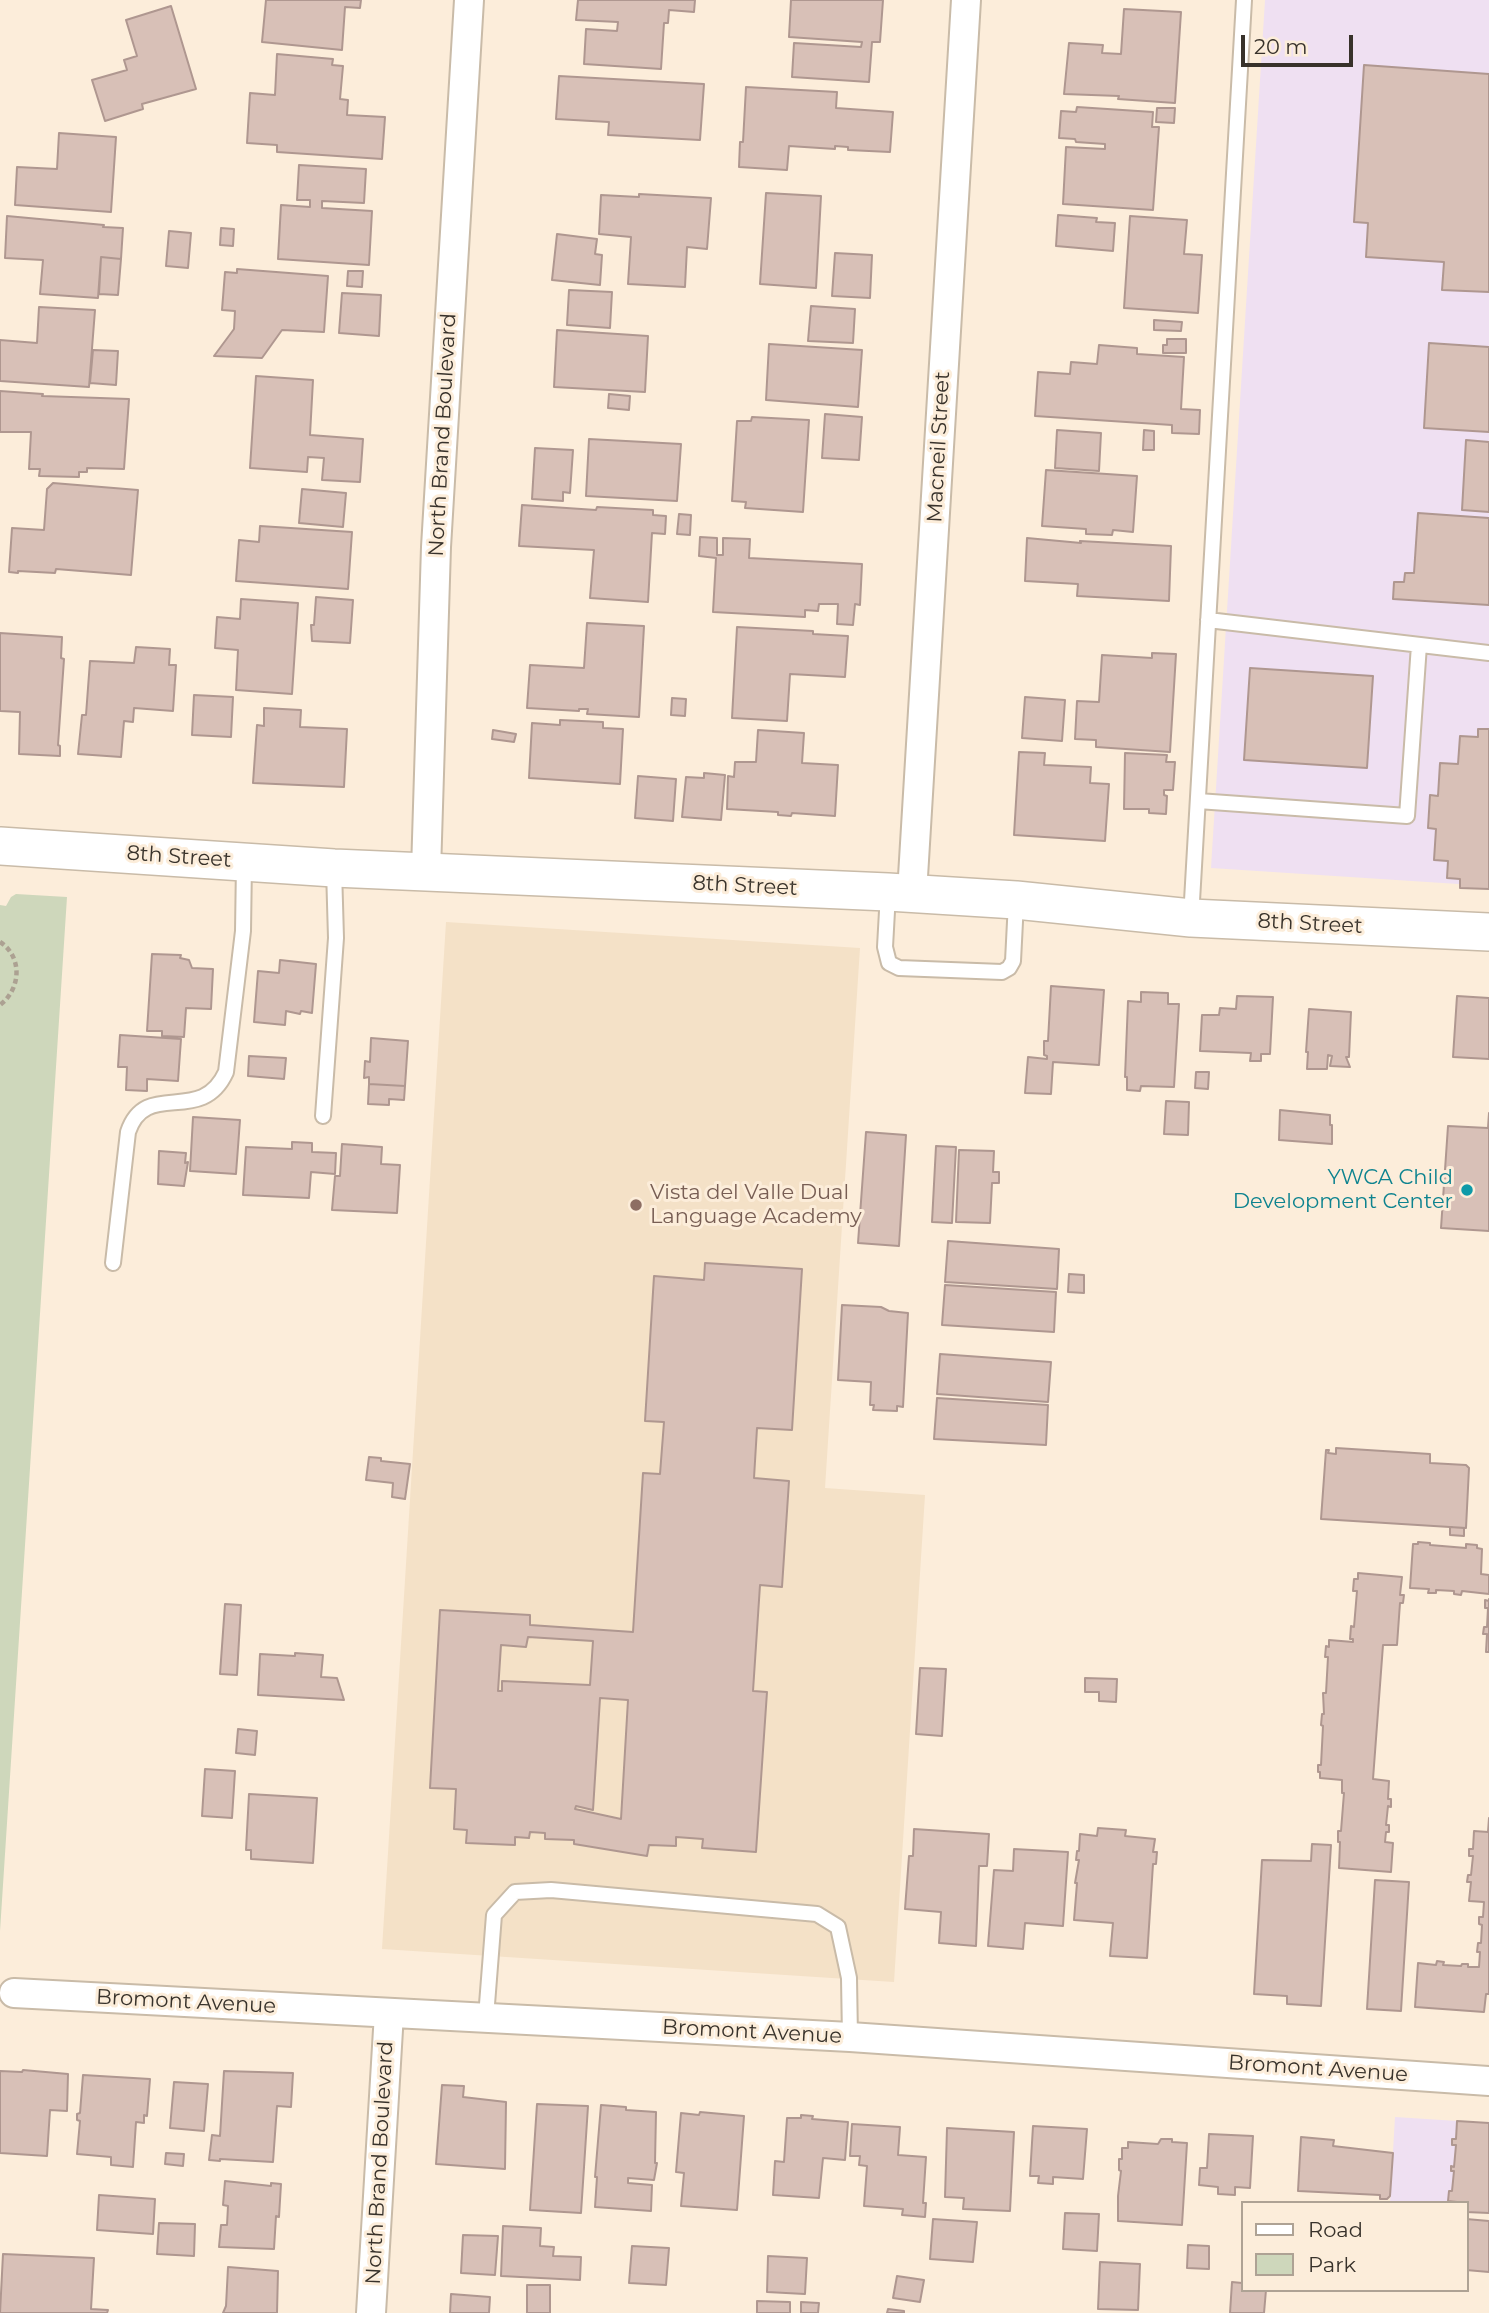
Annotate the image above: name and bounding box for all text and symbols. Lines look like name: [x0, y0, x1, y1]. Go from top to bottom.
scale bar: [1244, 21, 1356, 65]
text: 20 m: [1254, 34, 1308, 59]
street label: North Brand Boulevard: [424, 313, 462, 557]
street label: Macneil Street: [922, 371, 956, 523]
street label: 8th Street: [126, 841, 232, 873]
street label: 8th Street: [692, 871, 798, 901]
street label: 8th Street: [1257, 909, 1363, 939]
place label: YWCA Child Development Center: [1233, 1165, 1453, 1215]
place label: Vista del Valle Dual Language Academy: [650, 1180, 862, 1230]
marker: YWCA Child Development Center: [1459, 1182, 1475, 1198]
marker: Vista del Valle Dual Language Academy: [628, 1197, 644, 1213]
street label: Bromont Avenue: [95, 1985, 277, 2019]
street label: Bromont Avenue: [661, 2015, 843, 2049]
street label: North Brand Boulevard: [361, 2041, 399, 2285]
street label: Bromont Avenue: [1227, 2050, 1409, 2088]
legend: [1240, 2201, 1468, 2292]
text: Road: [1308, 2217, 1363, 2242]
text: Park: [1308, 2252, 1356, 2277]

